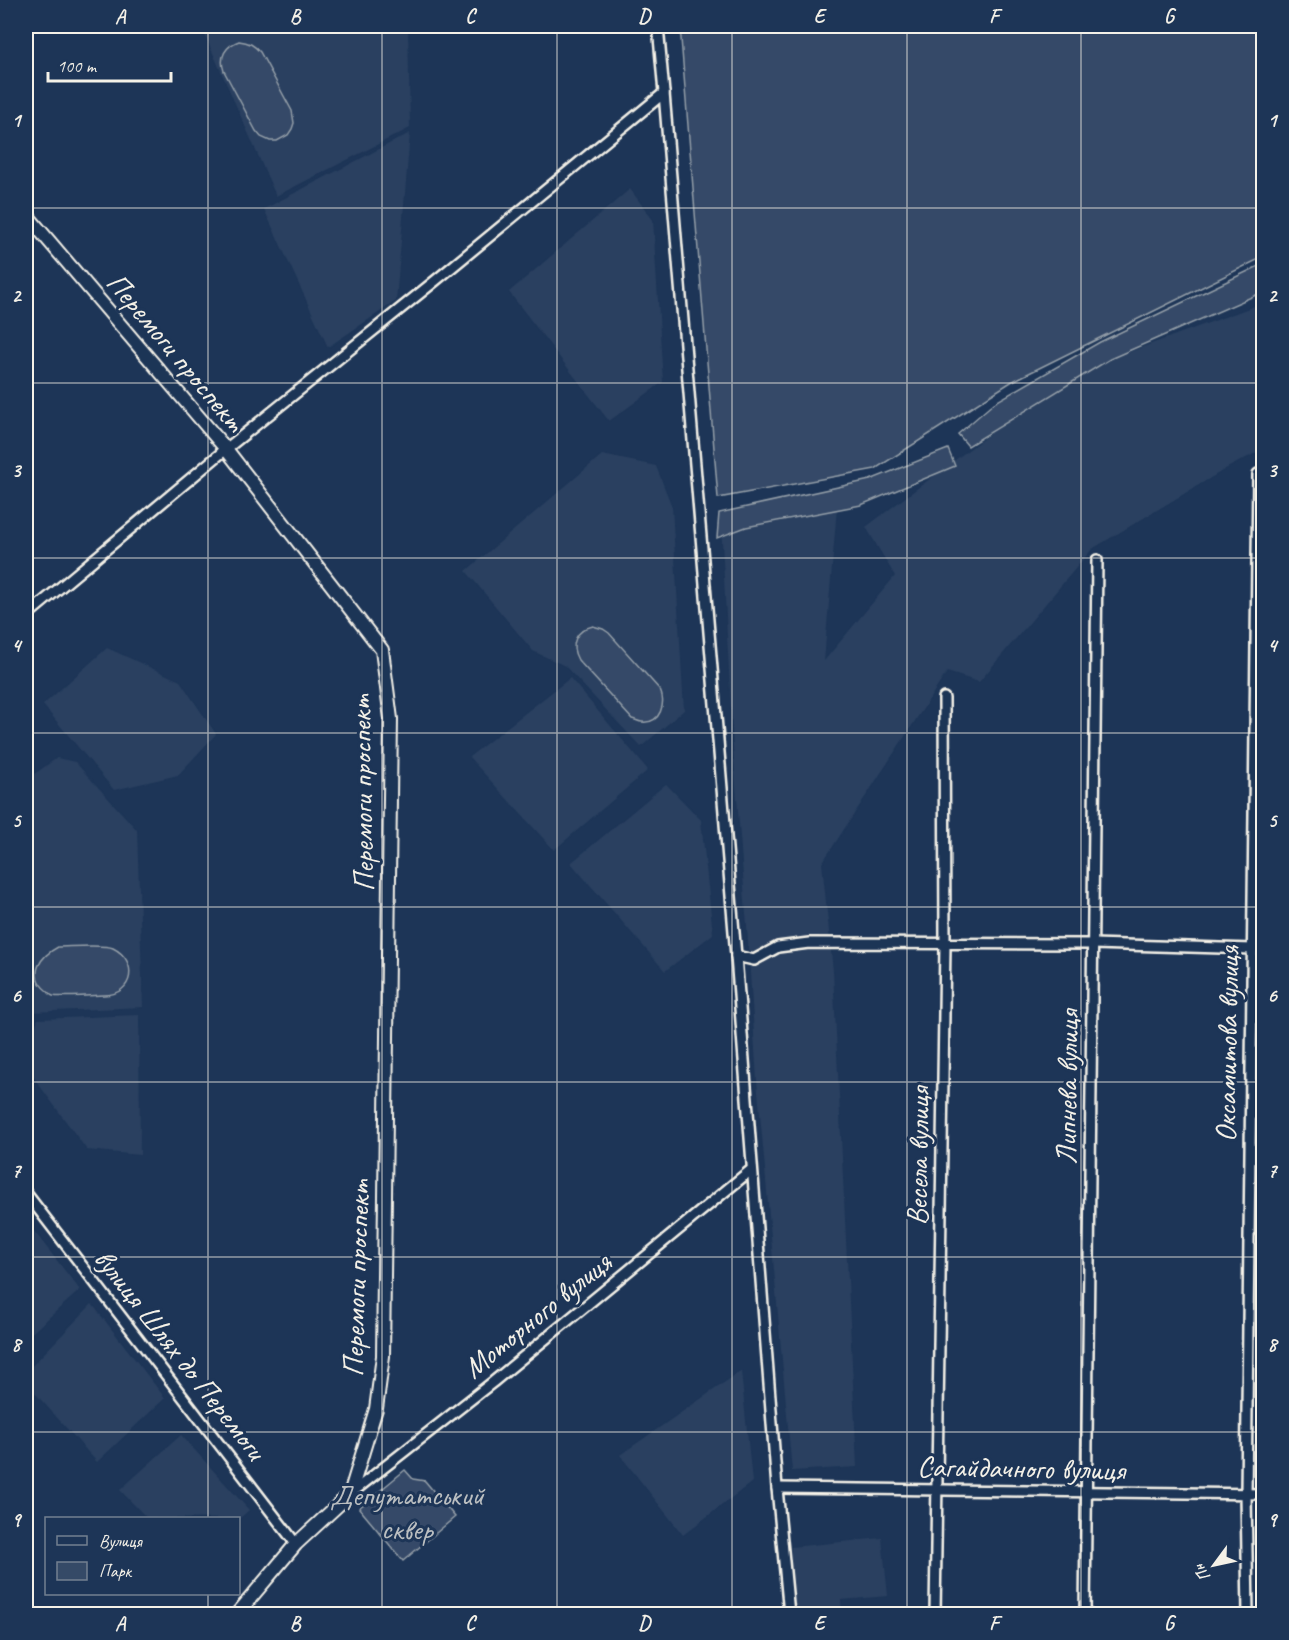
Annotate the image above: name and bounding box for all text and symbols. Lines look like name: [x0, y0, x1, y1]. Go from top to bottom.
text: A: [115, 4, 127, 29]
text: B: [290, 4, 302, 29]
text: C: [465, 4, 477, 29]
text: D: [638, 4, 652, 29]
text: E: [814, 4, 828, 29]
text: F: [989, 4, 1003, 29]
text: G: [1164, 4, 1177, 29]
scale bar: [48, 45, 171, 83]
text: 100 m: [57, 55, 98, 77]
text: 1: [12, 108, 23, 133]
text: 1: [1268, 108, 1279, 133]
street label: Перемоги проспект: [98, 264, 255, 441]
text: 2: [12, 283, 23, 308]
text: 2: [1268, 283, 1279, 308]
text: 3: [12, 458, 23, 483]
text: 3: [1268, 458, 1279, 483]
text: 4: [12, 633, 24, 658]
text: 4: [1268, 633, 1280, 658]
street label: Перемоги проспект: [341, 693, 383, 892]
text: 5: [12, 808, 23, 833]
text: 5: [1268, 808, 1279, 833]
street label: Оксамитова вулиця: [1206, 944, 1248, 1143]
text: 6: [11, 983, 22, 1008]
text: 6: [1267, 983, 1278, 1008]
street label: Липнева вулиця: [1047, 1006, 1087, 1165]
street label: Весела вулиця: [898, 1084, 938, 1226]
text: 7: [12, 1158, 23, 1183]
text: 7: [1268, 1158, 1279, 1183]
street label: Перемоги проспект: [334, 1178, 378, 1377]
street label: вулиця Шлях до Перемоги: [86, 1241, 276, 1469]
street label: Моторного вулиця: [455, 1243, 620, 1387]
text: 8: [12, 1332, 24, 1357]
text: 8: [1268, 1332, 1280, 1357]
street label: Сагайдачного вулиця: [917, 1447, 1128, 1489]
park label: Депутатський сквер: [330, 1476, 486, 1548]
text: 9: [12, 1507, 23, 1532]
text: 9: [1268, 1507, 1279, 1532]
legend: [45, 1517, 240, 1595]
text: Вулиця: [99, 1530, 143, 1552]
north arrow: [1184, 1535, 1244, 1595]
text: Пн: [1189, 1559, 1215, 1585]
text: Парк: [99, 1560, 133, 1582]
text: A: [115, 1611, 127, 1636]
text: B: [290, 1611, 302, 1636]
text: C: [465, 1611, 477, 1636]
text: D: [638, 1611, 652, 1636]
text: E: [814, 1611, 828, 1636]
text: F: [989, 1611, 1003, 1636]
text: G: [1164, 1611, 1177, 1636]

